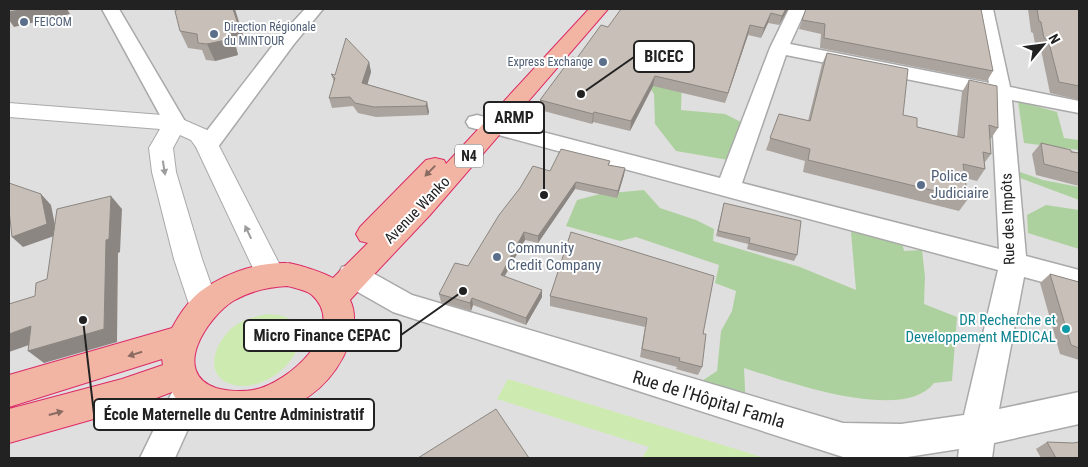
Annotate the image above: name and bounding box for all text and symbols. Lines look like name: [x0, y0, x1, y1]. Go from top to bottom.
place label: FEICOM: [34, 15, 72, 29]
marker: FEICOM: [18, 16, 30, 28]
place label: Direction Régionale du MINTOUR: [224, 20, 316, 48]
north arrow: [1018, 20, 1068, 70]
marker: Direction Régionale du MINTOUR: [208, 28, 220, 40]
text: N: [1045, 31, 1063, 46]
callout: BICEC: [634, 41, 694, 72]
text: BICEC: [644, 47, 684, 66]
place label: Express Exchange: [507, 55, 593, 69]
marker: Express Exchange: [597, 56, 609, 68]
callout: ARMP: [484, 102, 544, 133]
text: ARMP: [494, 108, 534, 127]
road number: N4: [455, 144, 483, 168]
one-way arrow: [160, 160, 168, 176]
one-way arrow: [424, 165, 436, 177]
place label: Police Judiciaire: [931, 167, 989, 202]
street label: Avenue Wanko: [380, 173, 454, 247]
street label: Rue des Impôts: [997, 173, 1019, 265]
marker: Police Judiciaire: [915, 179, 927, 191]
one-way arrow: [243, 225, 251, 239]
place label: Community Credit Company: [507, 239, 601, 274]
marker: Community Credit Company: [491, 251, 503, 263]
place label: DR Recherche et Developpement MEDICAL: [905, 311, 1056, 346]
callout: Micro Finance CEPAC: [244, 320, 401, 351]
marker: DR Recherche et Developpement MEDICAL: [1060, 323, 1072, 335]
text: Micro Finance CEPAC: [253, 326, 391, 345]
one-way arrow: [127, 350, 142, 358]
street label: Rue de l'Hôpital Famla: [630, 366, 788, 432]
callout: École Maternelle du Centre Administratif: [94, 399, 374, 430]
text: École Maternelle du Centre Administratif: [104, 405, 365, 424]
one-way arrow: [48, 408, 63, 416]

